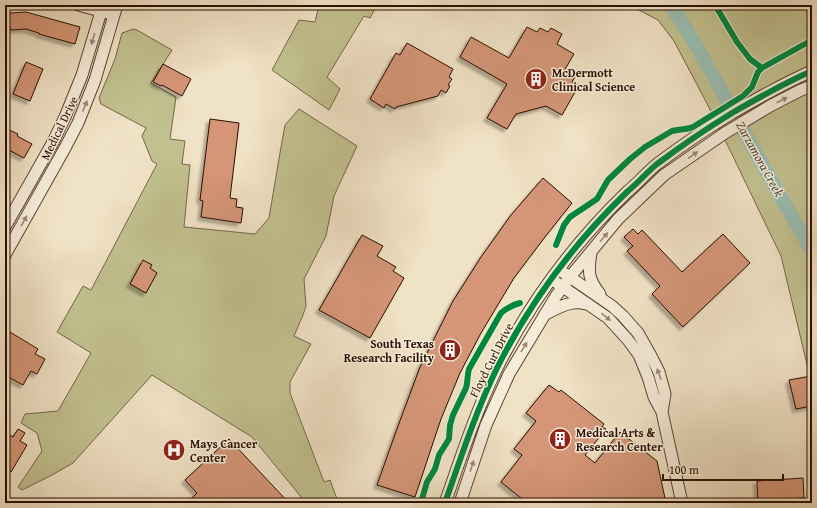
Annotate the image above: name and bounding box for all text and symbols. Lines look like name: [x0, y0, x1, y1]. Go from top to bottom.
one-way arrow: [90, 34, 96, 46]
place label: McDermott Clinical Science: [552, 64, 635, 95]
building icon: McDermott Clinical Science: [523, 66, 549, 92]
street label: Medical Drive: [36, 93, 82, 163]
one-way arrow: [776, 97, 787, 103]
one-way arrow: [82, 100, 88, 112]
water label: Zarzamora Creek: [731, 118, 789, 200]
one-way arrow: [688, 151, 699, 159]
one-way arrow: [21, 215, 28, 227]
one-way arrow: [599, 231, 608, 242]
one-way arrow: [601, 313, 612, 322]
street label: Floyd Curl Drive: [465, 320, 517, 400]
place label: South Texas Research Facility: [344, 335, 435, 366]
building icon: South Texas Research Facility: [437, 337, 463, 363]
one-way arrow: [521, 341, 528, 353]
one-way arrow: [656, 368, 662, 380]
place label: Medical Arts & Research Center: [576, 424, 663, 455]
building icon: Medical Arts & Research Center: [547, 426, 573, 452]
place label: Mays Cancer Center: [190, 435, 258, 466]
hospital icon: Mays Cancer Center: [161, 437, 187, 463]
scale bar: [663, 456, 783, 482]
one-way arrow: [469, 460, 475, 472]
text: 100 m: [669, 461, 699, 478]

